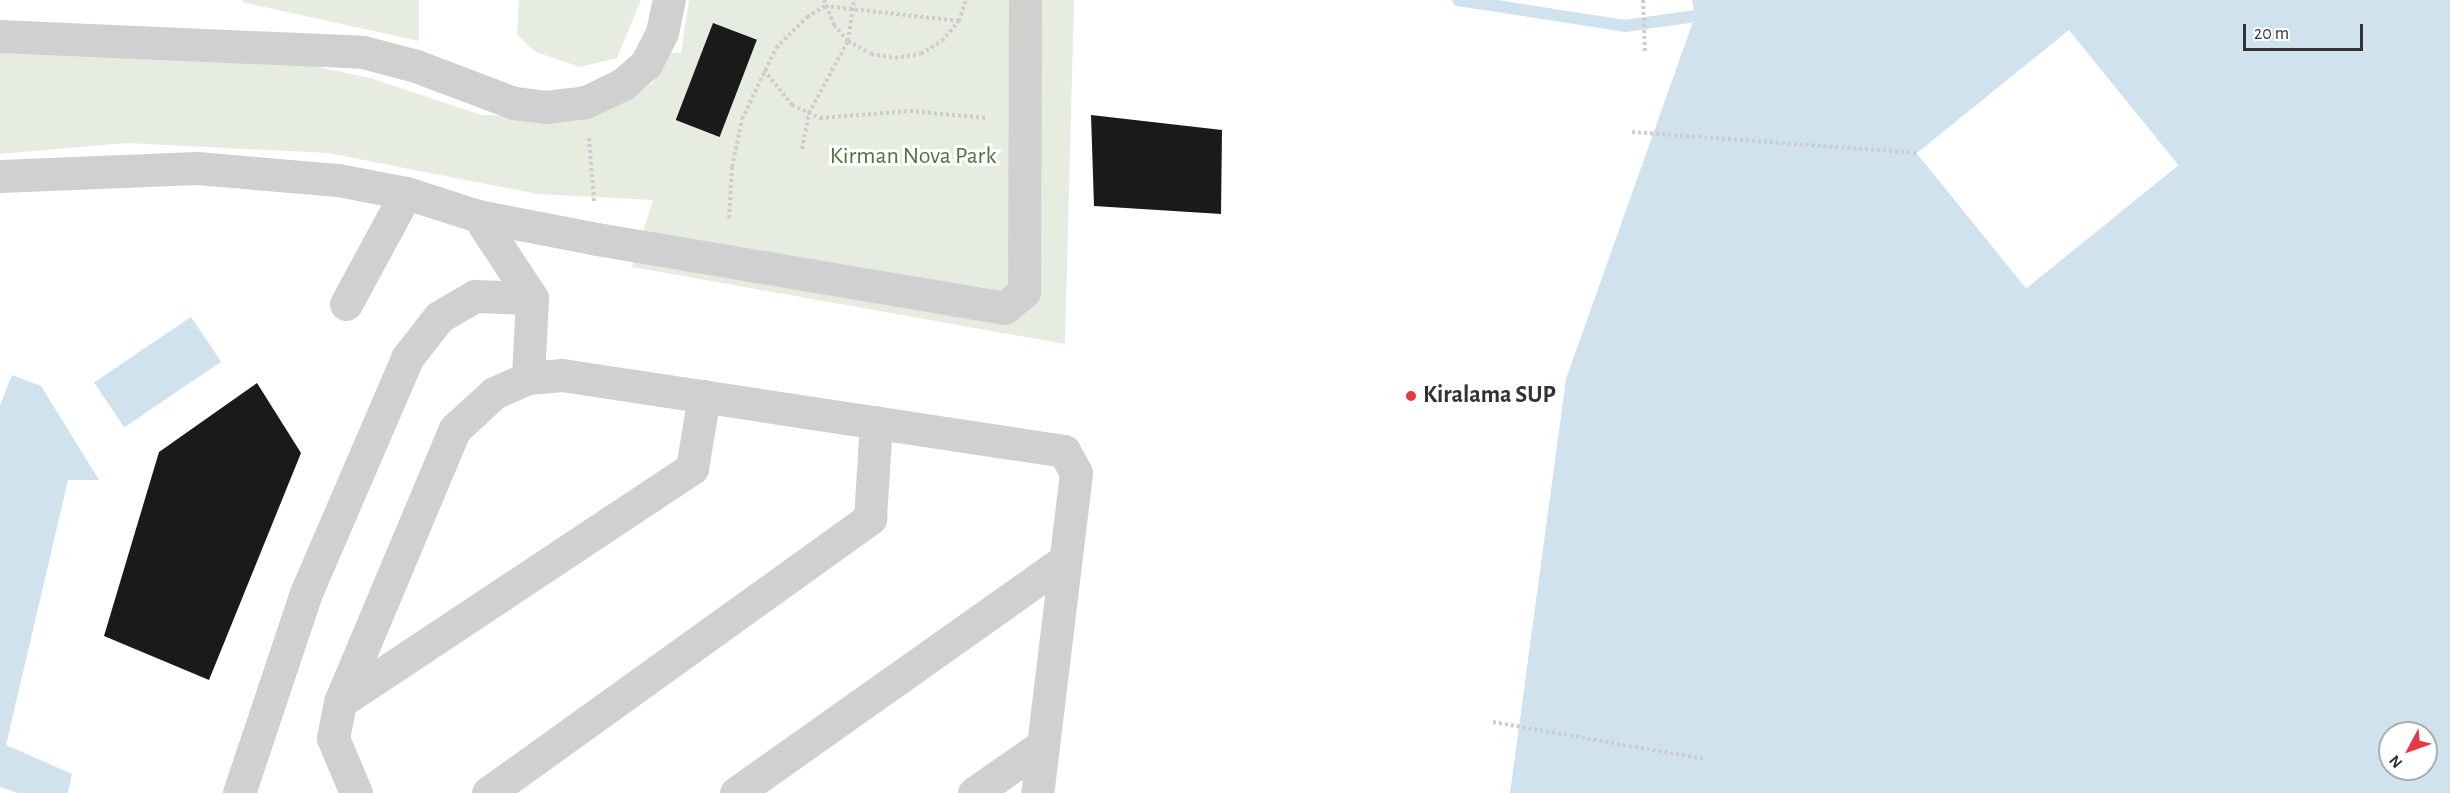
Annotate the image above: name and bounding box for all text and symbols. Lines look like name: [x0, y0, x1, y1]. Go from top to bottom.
scale bar: [2246, 12, 2366, 50]
text: 20 m: [2254, 25, 2289, 43]
park label: Kirman Nova Park: [830, 143, 996, 171]
place label: Kiralama SUP: [1423, 382, 1556, 410]
marker: Kiralama SUP: [1404, 389, 1418, 403]
north arrow: [2378, 721, 2438, 781]
text: N: [2386, 752, 2406, 771]

